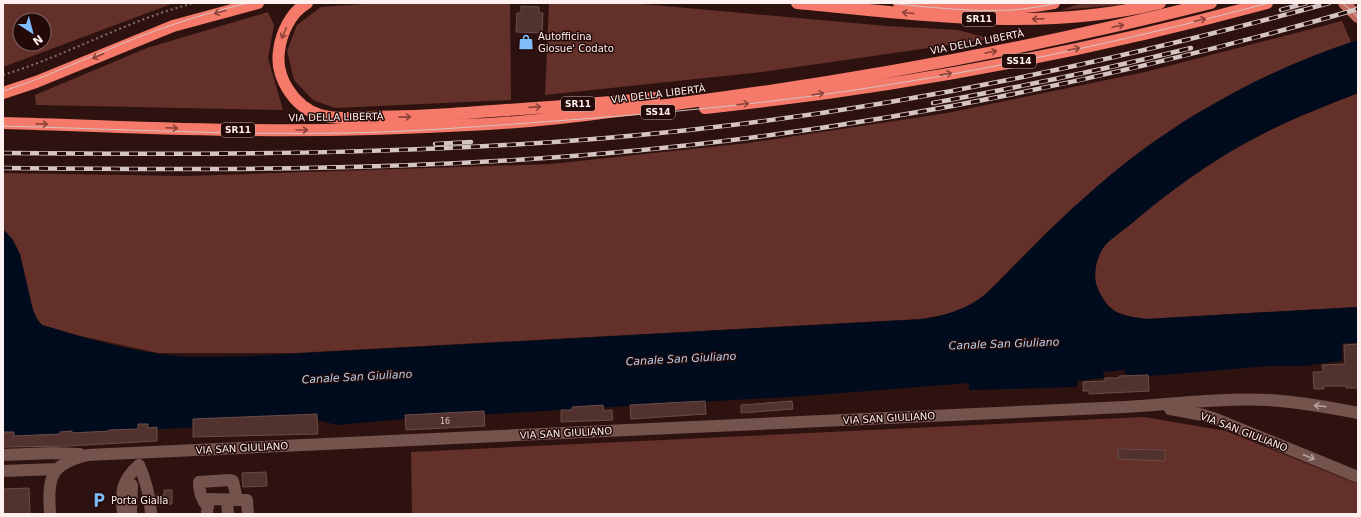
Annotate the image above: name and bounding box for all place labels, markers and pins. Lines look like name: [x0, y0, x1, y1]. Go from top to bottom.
place label: Autofficina Giosue' Codato: [538, 31, 614, 54]
shop icon: Autofficina Giosue' Codato: [517, 33, 535, 51]
parking icon: Porta Gialla: [90, 491, 108, 509]
place label: Porta Gialla: [111, 495, 168, 506]

